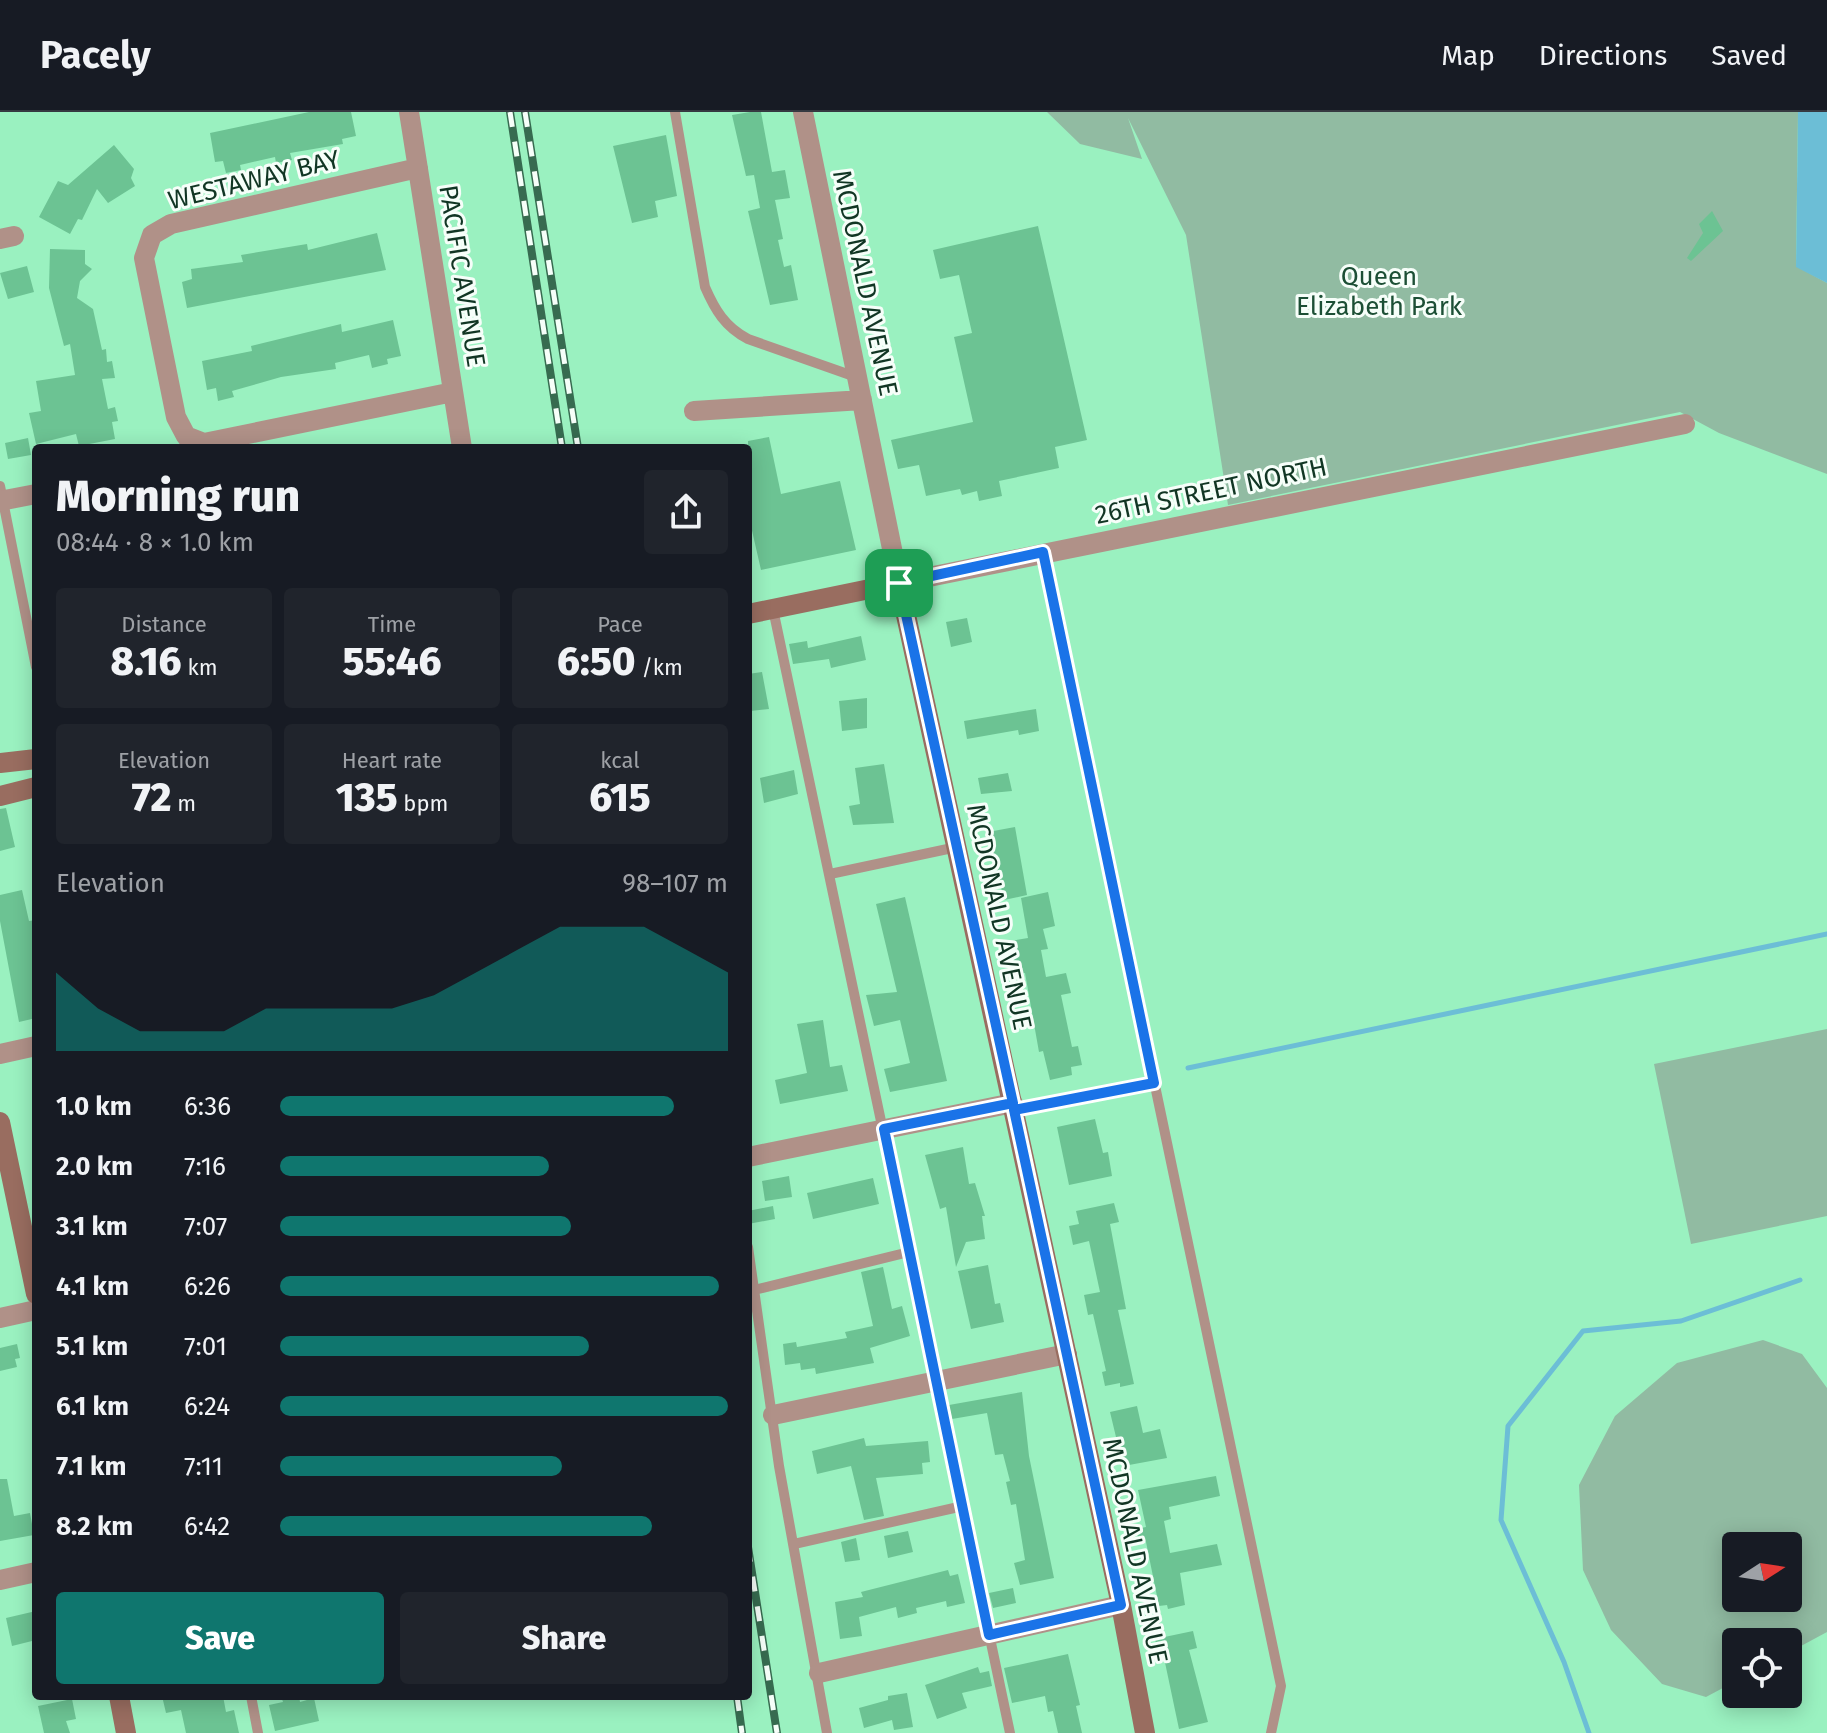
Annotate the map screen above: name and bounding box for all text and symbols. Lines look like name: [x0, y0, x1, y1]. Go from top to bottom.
text: Pacely: [40, 32, 151, 78]
text: Map: [1441, 39, 1495, 72]
text: Directions: [1539, 39, 1667, 72]
text: Saved: [1711, 39, 1787, 72]
street label: WESTAWAY BAY: [165, 144, 344, 216]
street label: MCDONALD AVENUE: [826, 167, 904, 399]
street label: PACIFIC AVENUE: [432, 183, 492, 369]
park label: Queen Elizabeth Park: [1296, 261, 1463, 322]
street label: 26TH STREET NORTH: [1092, 451, 1330, 531]
text: Morning run: [56, 470, 300, 523]
button: share: [644, 470, 728, 554]
text: 08:44 · 8 × 1.0 km: [56, 527, 254, 558]
pin: [865, 549, 933, 617]
icon: arrive: [877, 561, 921, 605]
text: Distance: [121, 611, 207, 638]
text: Time: [368, 611, 416, 638]
text: Pace: [597, 611, 643, 638]
text: 8.16: [111, 638, 182, 686]
text: 55:46: [343, 638, 441, 686]
text: 6:50: [557, 638, 636, 686]
text: km: [182, 654, 218, 681]
text: /km: [636, 654, 683, 681]
text: Elevation: [118, 747, 210, 774]
text: Heart rate: [342, 747, 442, 774]
text: kcal: [600, 747, 640, 774]
text: 72: [132, 774, 171, 822]
text: 135: [336, 774, 397, 822]
text: 615: [589, 774, 651, 822]
text: m: [171, 790, 196, 817]
text: bpm: [397, 790, 448, 817]
street label: MCDONALD AVENUE: [960, 801, 1038, 1033]
text: Elevation: [56, 868, 165, 899]
text: 98–107 m: [622, 868, 728, 899]
text: 1.0 km: [56, 1091, 132, 1122]
text: 6:36: [184, 1091, 231, 1122]
text: 2.0 km: [56, 1151, 133, 1182]
text: 7:16: [184, 1151, 226, 1182]
text: 3.1 km: [56, 1211, 128, 1242]
text: 7:07: [184, 1211, 227, 1242]
text: 4.1 km: [56, 1271, 129, 1302]
text: 6:26: [184, 1271, 231, 1302]
text: 5.1 km: [56, 1331, 128, 1362]
text: 7:01: [184, 1331, 227, 1362]
text: 6.1 km: [56, 1391, 129, 1422]
text: 6:24: [184, 1391, 230, 1422]
street label: MCDONALD AVENUE: [1096, 1435, 1174, 1667]
text: 7.1 km: [56, 1451, 126, 1482]
text: 7:11: [184, 1451, 223, 1482]
text: 8.2 km: [56, 1511, 133, 1542]
text: 6:42: [184, 1511, 230, 1542]
north arrow: [1722, 1532, 1802, 1612]
map controls: [1722, 1532, 1802, 1708]
button: Save: [56, 1592, 384, 1684]
button: Share: [400, 1592, 728, 1684]
button: locate: [1722, 1628, 1802, 1708]

